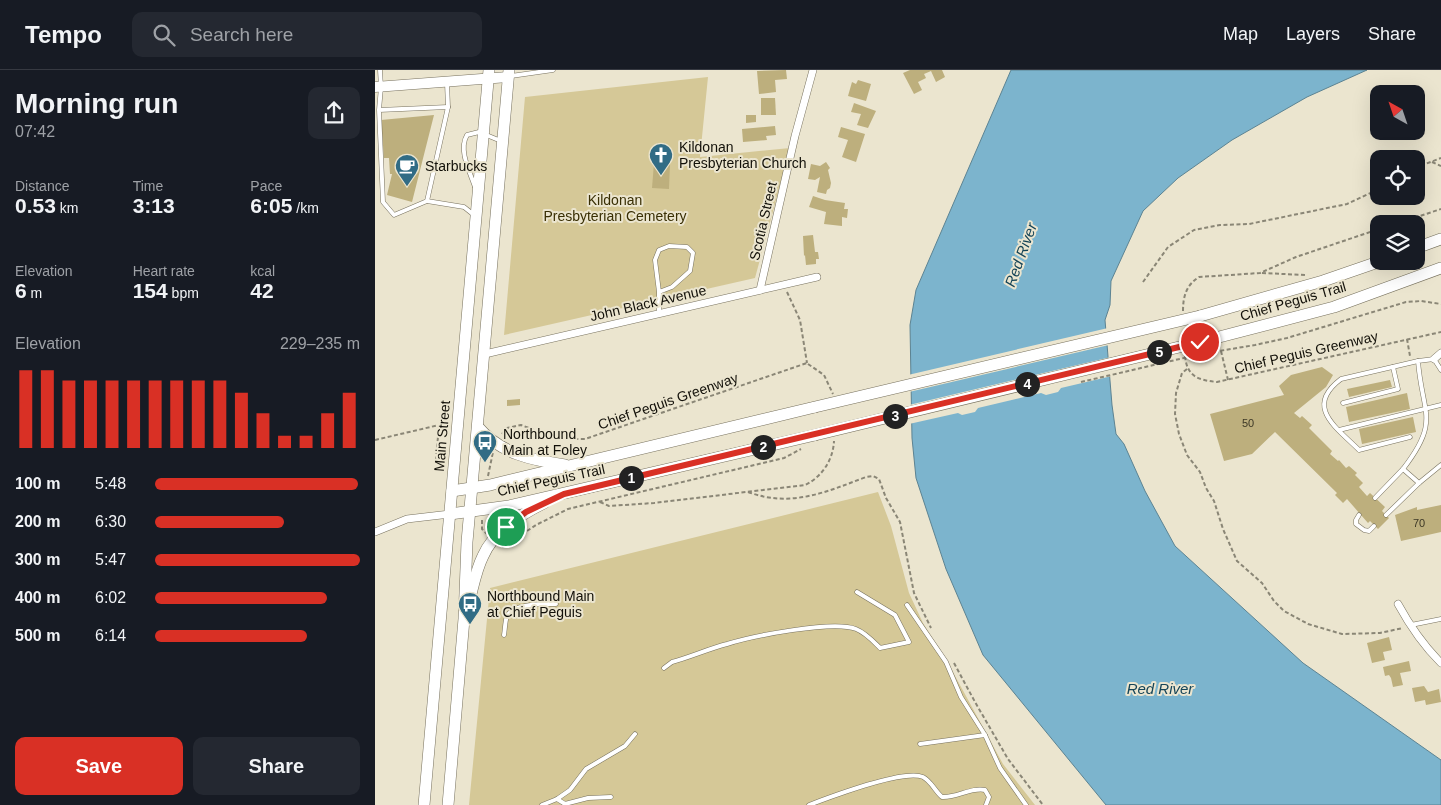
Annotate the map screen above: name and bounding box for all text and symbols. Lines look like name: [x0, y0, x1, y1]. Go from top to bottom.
search box: [132, 12, 482, 57]
text: Tempo: [25, 21, 102, 48]
icon: search: [150, 21, 178, 49]
text: Search here: [190, 24, 293, 45]
text: Map: [1223, 24, 1258, 44]
text: Layers: [1286, 24, 1340, 44]
text: Share: [1368, 24, 1416, 44]
north arrow: [1370, 85, 1425, 140]
map controls: [1370, 85, 1425, 270]
button: share: [308, 87, 360, 139]
text: Morning run: [15, 88, 178, 119]
text: 07:42: [15, 123, 55, 140]
place label: Kildonan Presbyterian Church: [679, 139, 807, 171]
church icon: Kildonan Presbyterian Church: [648, 142, 674, 176]
button: locate: [1370, 150, 1425, 205]
cafe icon: Starbucks: [394, 153, 420, 187]
place label: Starbucks: [425, 158, 487, 174]
text: Distance: [15, 178, 69, 194]
text: Time: [133, 178, 163, 194]
text: Pace: [250, 178, 282, 194]
street label: Scotia Street: [746, 180, 780, 262]
park label: Kildonan Presbyterian Cemetery: [543, 192, 687, 224]
text: 0.53: [15, 194, 56, 217]
text: 3:13: [133, 194, 175, 217]
text: 6:05: [250, 194, 292, 217]
text: km: [56, 200, 78, 216]
text: /km: [292, 200, 319, 216]
button: layers: [1370, 215, 1425, 270]
water label: Red River: [1001, 220, 1040, 289]
text: Elevation: [15, 263, 73, 279]
text: Heart rate: [133, 263, 195, 279]
text: kcal: [250, 263, 275, 279]
street label: Chief Peguis Trail: [1238, 278, 1348, 324]
text: 6: [15, 279, 27, 302]
text: 154: [133, 279, 168, 302]
text: 42: [250, 279, 274, 302]
street label: John Black Avenue: [588, 282, 708, 324]
text: m: [27, 285, 42, 301]
text: bpm: [168, 285, 199, 301]
pin: [1179, 321, 1221, 363]
icon: check: [1186, 328, 1214, 356]
street label: Chief Peguis Greenway: [1233, 328, 1379, 376]
text: Elevation: [15, 335, 81, 352]
text: 229–235 m: [280, 335, 360, 352]
pin: 5: [1147, 340, 1171, 364]
text: 5: [1156, 344, 1163, 360]
street label: Chief Peguis Greenway: [596, 369, 740, 433]
pin: 4: [1015, 372, 1039, 396]
text: 4: [1024, 376, 1031, 392]
street label: Main Street: [431, 400, 453, 472]
pin: 3: [883, 404, 907, 428]
text: 3: [892, 408, 899, 424]
house number: 50: [1242, 417, 1254, 429]
place label: Northbound Main at Foley: [503, 426, 587, 458]
bus stop icon: Northbound Main at Foley: [472, 429, 498, 463]
pin: 2: [751, 434, 775, 460]
text: 2: [760, 439, 767, 455]
street label: Chief Peguis Trail: [496, 461, 606, 499]
pin: 1: [619, 466, 643, 490]
text: 1: [628, 470, 635, 486]
text: 100 m: [15, 475, 60, 492]
text: 5:48: [95, 475, 126, 492]
pin: [485, 506, 527, 548]
text: 200 m: [15, 513, 60, 530]
text: 6:30: [95, 513, 126, 530]
icon: arrive: [492, 513, 520, 541]
house number: 70: [1413, 517, 1425, 529]
text: 300 m: [15, 551, 60, 568]
text: 5:47: [95, 551, 126, 568]
place label: Northbound Main at Chief Peguis: [487, 588, 594, 620]
text: 400 m: [15, 589, 60, 606]
text: 6:02: [95, 589, 126, 606]
bus stop icon: Northbound Main at Chief Peguis: [457, 591, 483, 625]
text: 500 m: [15, 627, 60, 644]
text: 6:14: [95, 627, 126, 644]
water label: Red River: [1127, 680, 1194, 697]
button: Save: [15, 737, 183, 795]
button: Share: [193, 737, 360, 795]

